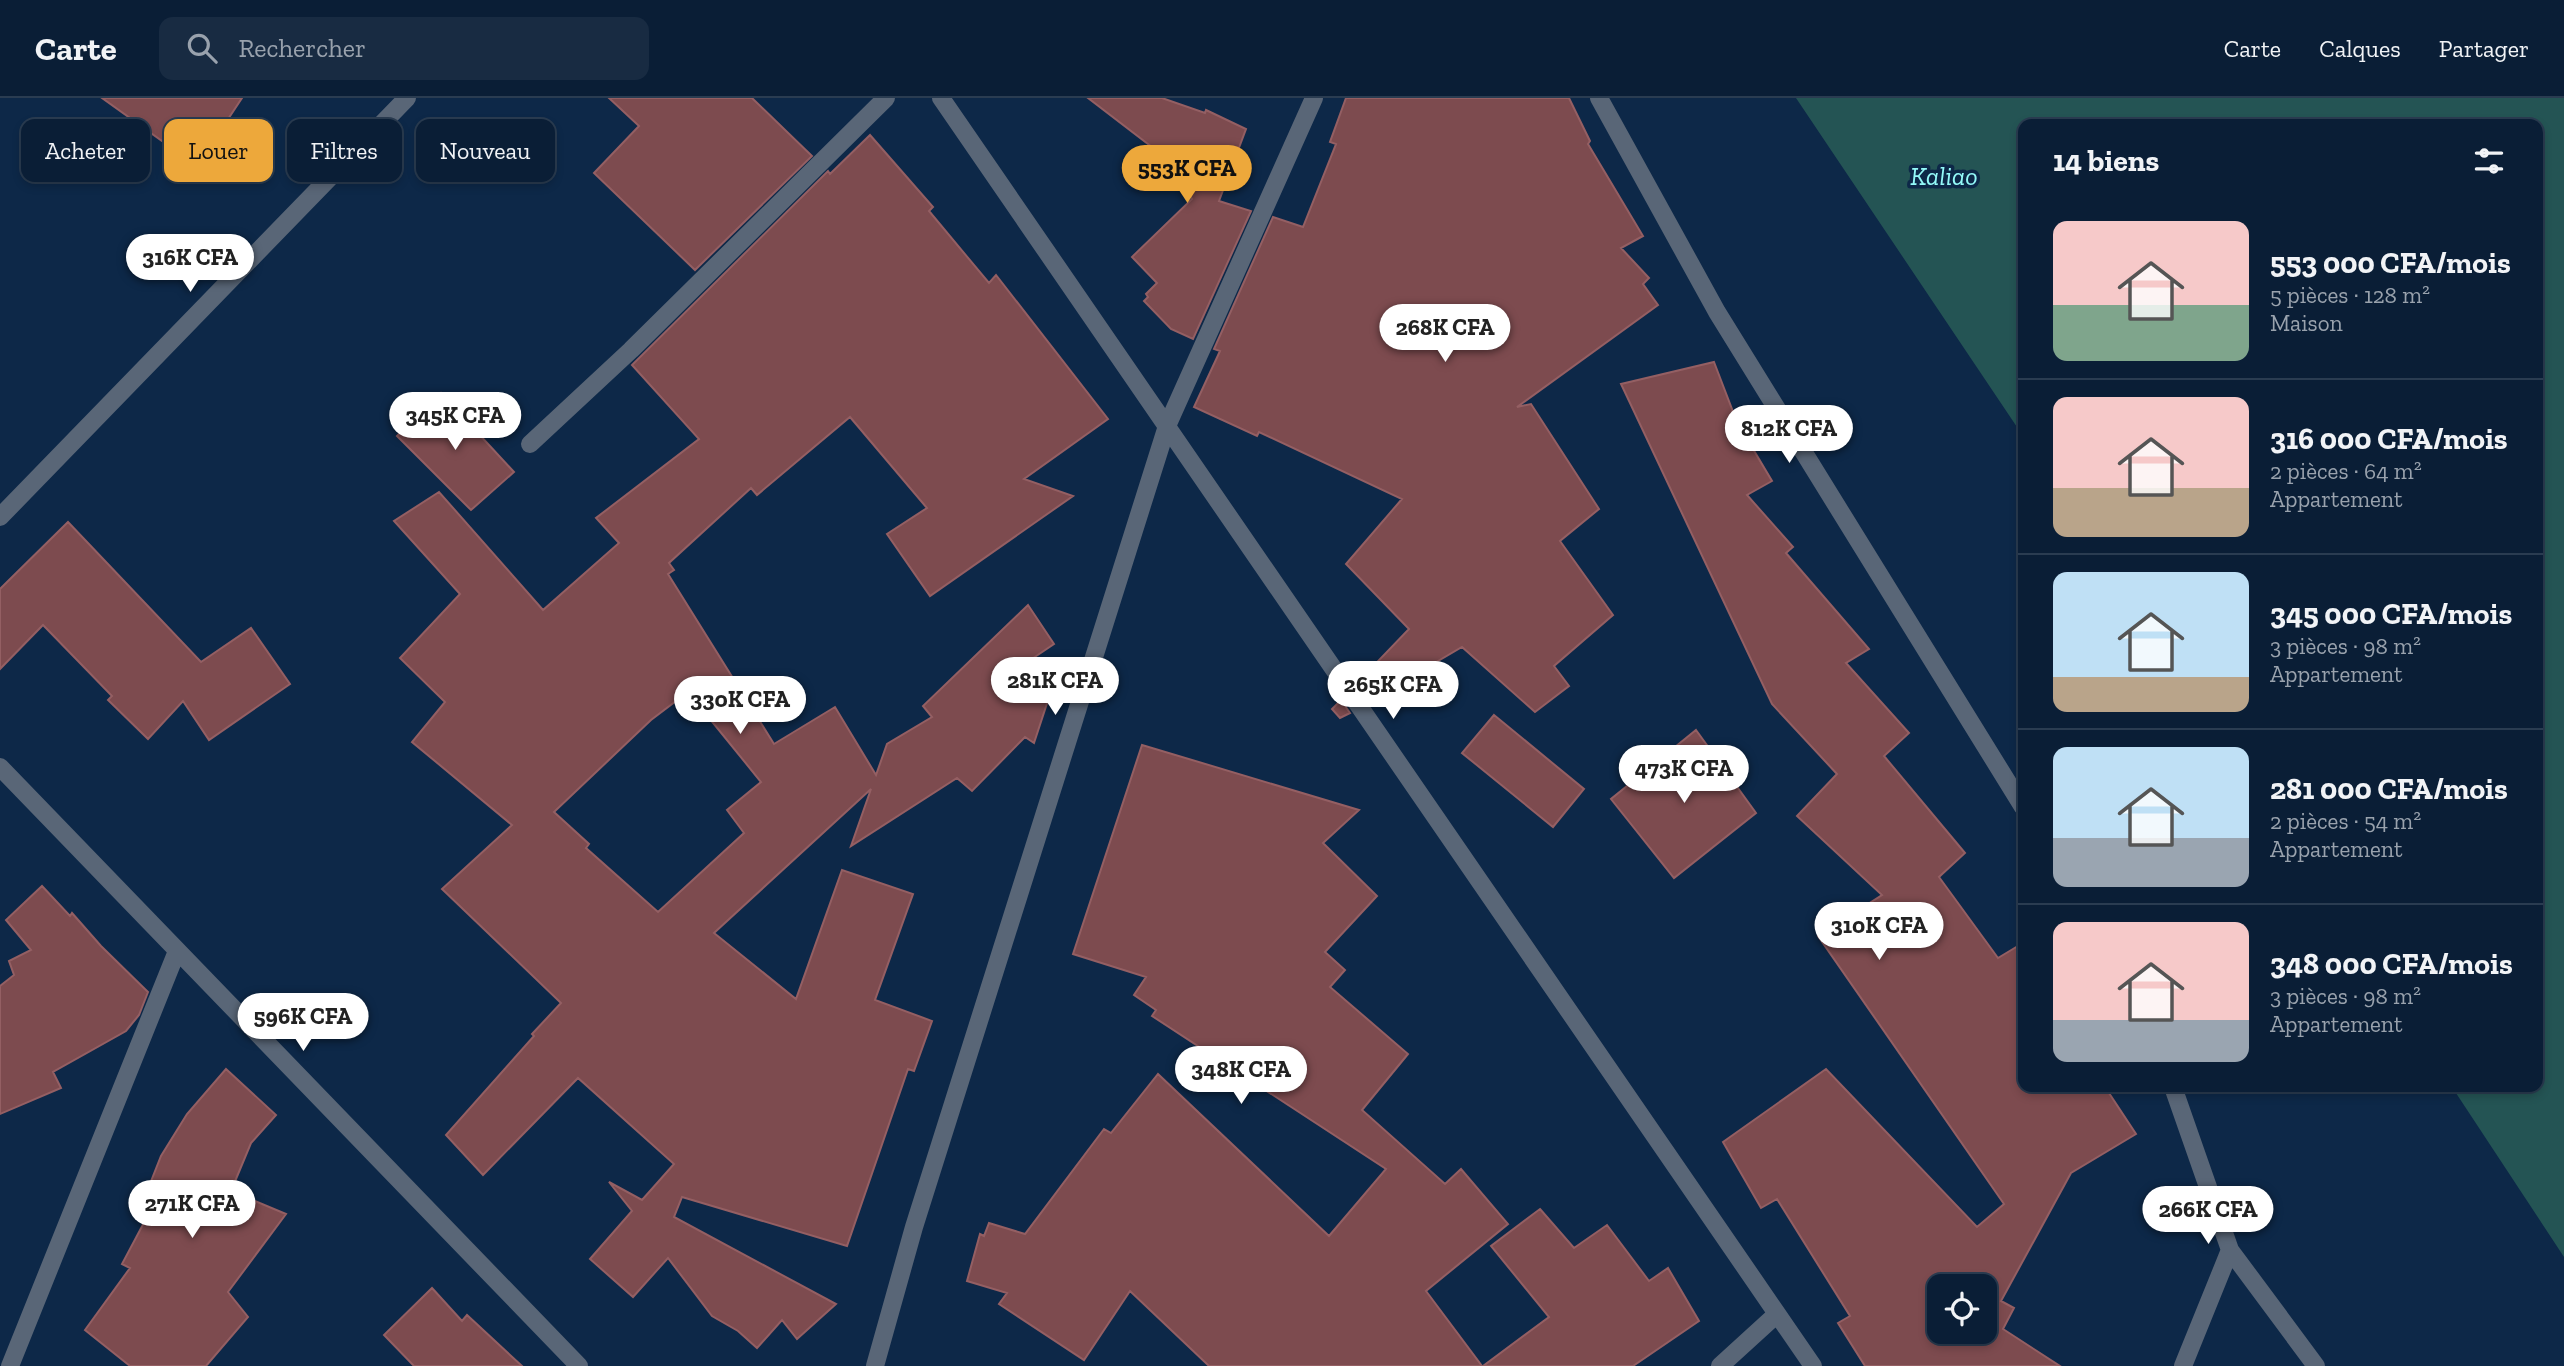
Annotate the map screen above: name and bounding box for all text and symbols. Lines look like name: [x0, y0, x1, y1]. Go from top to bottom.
search box: [159, 17, 649, 80]
text: Carte: [35, 29, 117, 68]
icon: search: [183, 29, 221, 67]
text: Rechercher: [239, 32, 366, 64]
text: Carte: [2224, 34, 2281, 63]
text: Calques: [2319, 34, 2401, 63]
text: Partager: [2439, 34, 2529, 63]
chip: Acheter: [21, 119, 150, 182]
chip: Louer: [164, 119, 273, 182]
chip: Filtres: [287, 119, 402, 182]
chip: Nouveau: [416, 119, 555, 182]
icon: filters: [2470, 142, 2508, 180]
text: 14 biens: [2053, 143, 2159, 179]
pin: 553K CFA: [1115, 146, 1259, 205]
text: 553K CFA: [1138, 154, 1236, 182]
water label: Kaliao: [1910, 160, 1978, 192]
pin: 316K CFA: [118, 234, 262, 294]
text: 316K CFA: [142, 243, 238, 271]
text: 553 000 CFA/mois: [2270, 245, 2511, 281]
icon: home: [2109, 249, 2193, 333]
text: 5 pièces · 128 m²: [2270, 281, 2430, 309]
pin: 268K CFA: [1373, 304, 1517, 364]
text: Maison: [2270, 309, 2343, 337]
text: 268K CFA: [1395, 313, 1495, 341]
pin: 345K CFA: [383, 392, 527, 452]
text: 345K CFA: [405, 401, 505, 429]
pin: 812K CFA: [1717, 406, 1861, 465]
text: 812K CFA: [1741, 414, 1837, 442]
text: 316 000 CFA/mois: [2270, 421, 2508, 457]
icon: home: [2109, 425, 2193, 509]
text: 2 pièces · 64 m²: [2270, 457, 2422, 485]
text: Appartement: [2270, 485, 2403, 513]
text: 345 000 CFA/mois: [2270, 596, 2512, 632]
icon: home: [2109, 600, 2193, 684]
text: 3 pièces · 98 m²: [2270, 632, 2421, 660]
pin: 281K CFA: [983, 658, 1127, 717]
text: Appartement: [2270, 660, 2403, 688]
pin: 265K CFA: [1321, 662, 1465, 721]
text: 281K CFA: [1007, 666, 1103, 694]
text: 265K CFA: [1344, 670, 1442, 698]
pin: 330K CFA: [668, 676, 812, 736]
text: 330K CFA: [690, 685, 790, 713]
pin: 473K CFA: [1612, 746, 1756, 805]
text: 473K CFA: [1635, 754, 1733, 782]
text: 281 000 CFA/mois: [2270, 771, 2508, 807]
icon: home: [2109, 775, 2193, 859]
text: 2 pièces · 54 m²: [2270, 807, 2421, 835]
text: Appartement: [2270, 835, 2403, 863]
pin: 310K CFA: [1807, 902, 1951, 962]
text: 310K CFA: [1831, 911, 1927, 939]
text: 348 000 CFA/mois: [2270, 946, 2513, 982]
icon: home: [2109, 950, 2193, 1034]
text: 3 pièces · 98 m²: [2270, 982, 2421, 1010]
pin: 596K CFA: [231, 993, 375, 1053]
text: 596K CFA: [254, 1002, 352, 1030]
text: Appartement: [2270, 1010, 2403, 1038]
pin: 348K CFA: [1169, 1046, 1313, 1106]
text: 348K CFA: [1191, 1055, 1291, 1083]
pin: 271K CFA: [120, 1180, 264, 1240]
pin: 266K CFA: [2136, 1186, 2280, 1246]
text: 271K CFA: [144, 1189, 240, 1217]
text: 266K CFA: [2158, 1195, 2258, 1223]
map controls: [1927, 1274, 1997, 1344]
button: locate: [1927, 1274, 1997, 1344]

